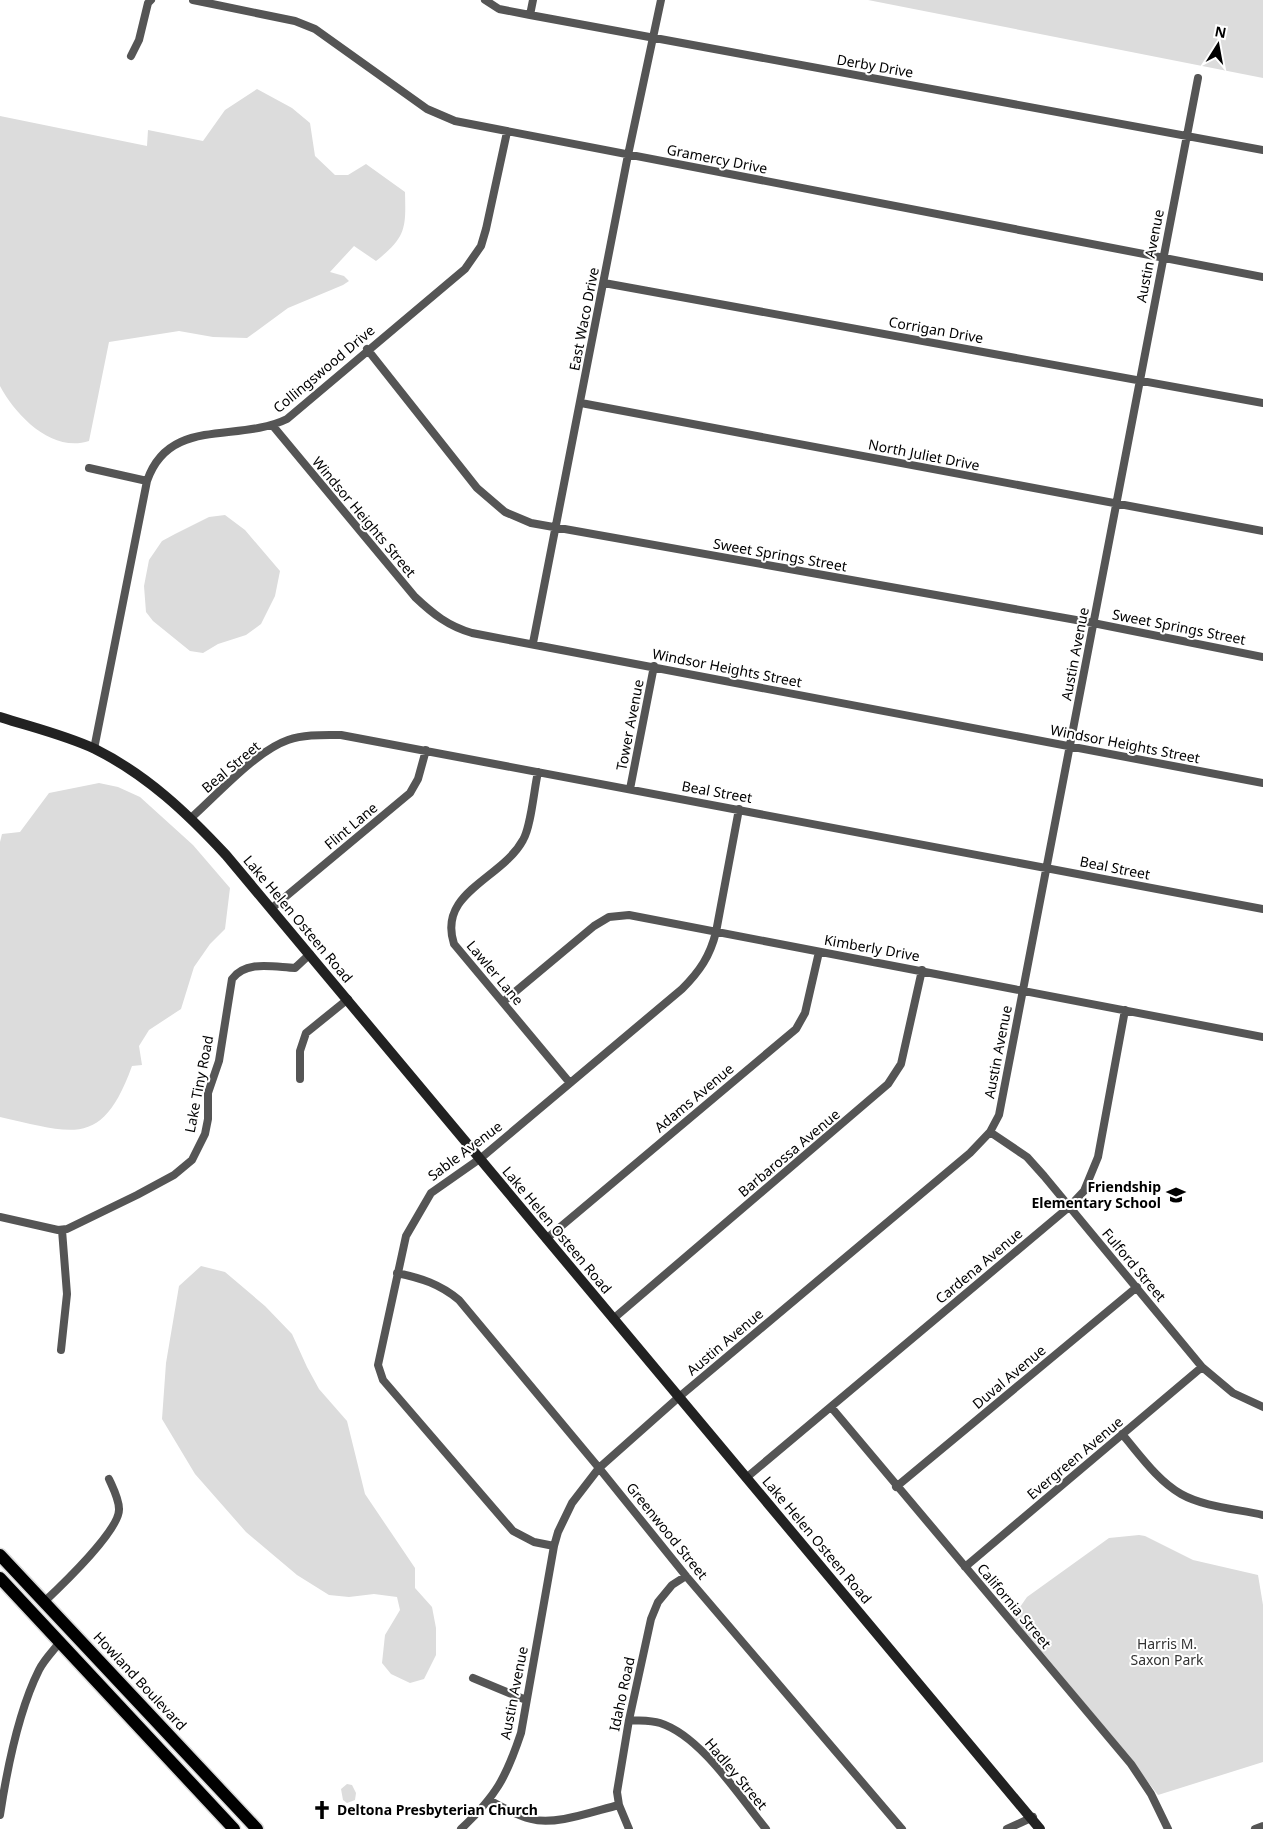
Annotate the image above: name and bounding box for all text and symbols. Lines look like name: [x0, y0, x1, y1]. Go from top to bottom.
north arrow: [1193, 20, 1243, 70]
text: N: [1213, 21, 1228, 42]
street label: Derby Drive: [835, 49, 915, 82]
street label: Gramercy Drive: [665, 139, 769, 178]
street label: Austin Avenue: [1131, 208, 1168, 304]
street label: East Waco Drive: [564, 265, 603, 372]
street label: Corrigan Drive: [887, 312, 985, 347]
street label: Collingswood Drive: [269, 320, 378, 417]
street label: North Juliet Drive: [867, 434, 982, 475]
street label: Windsor Heights Street: [308, 452, 421, 581]
street label: Sweet Springs Street: [712, 533, 848, 576]
street label: Sweet Springs Street: [1111, 604, 1247, 649]
street label: Austin Avenue: [1056, 606, 1093, 702]
street label: Windsor Heights Street: [651, 644, 804, 691]
street label: Tower Avenue: [611, 678, 648, 772]
street label: Windsor Heights Street: [1049, 720, 1202, 767]
street label: Beal Street: [197, 736, 264, 797]
street label: Beal Street: [680, 776, 754, 807]
street label: Flint Lane: [320, 798, 381, 853]
street label: Lake Helen Osteen Road: [239, 851, 357, 986]
street label: Beal Street: [1078, 851, 1152, 884]
street label: Kimberly Drive: [823, 930, 921, 965]
street label: Lawler Lane: [463, 936, 528, 1009]
street label: Austin Avenue: [979, 1004, 1016, 1100]
street label: Lake Tiny Road: [180, 1034, 217, 1134]
street label: Adams Avenue: [650, 1059, 737, 1136]
street label: Barbarossa Avenue: [734, 1104, 844, 1201]
street label: Sable Avenue: [424, 1116, 506, 1185]
street label: Lake Helen Osteen Road: [498, 1162, 616, 1297]
place label: Friendship Elementary School: [1031, 1177, 1161, 1212]
school or university icon: Friendship Elementary School: [1165, 1184, 1187, 1206]
street label: Cardena Avenue: [931, 1224, 1026, 1308]
street label: Fulford Street: [1098, 1224, 1170, 1305]
street label: Austin Avenue: [682, 1304, 767, 1379]
street label: Duval Avenue: [968, 1340, 1049, 1413]
street label: Evergreen Avenue: [1023, 1412, 1127, 1503]
street label: Lake Helen Osteen Road: [758, 1472, 876, 1607]
street label: Greenwood Street: [622, 1478, 712, 1583]
street label: California Street: [973, 1559, 1056, 1652]
street label: Howland Boulevard: [90, 1627, 191, 1734]
park label: Harris M. Saxon Park: [1130, 1634, 1204, 1669]
street label: Austin Avenue: [495, 1645, 532, 1741]
street label: Idaho Road: [604, 1655, 639, 1733]
street label: Hadley Street: [701, 1734, 772, 1813]
church icon: Deltona Presbyterian Church: [311, 1799, 333, 1821]
place label: Deltona Presbyterian Church: [337, 1800, 538, 1819]

